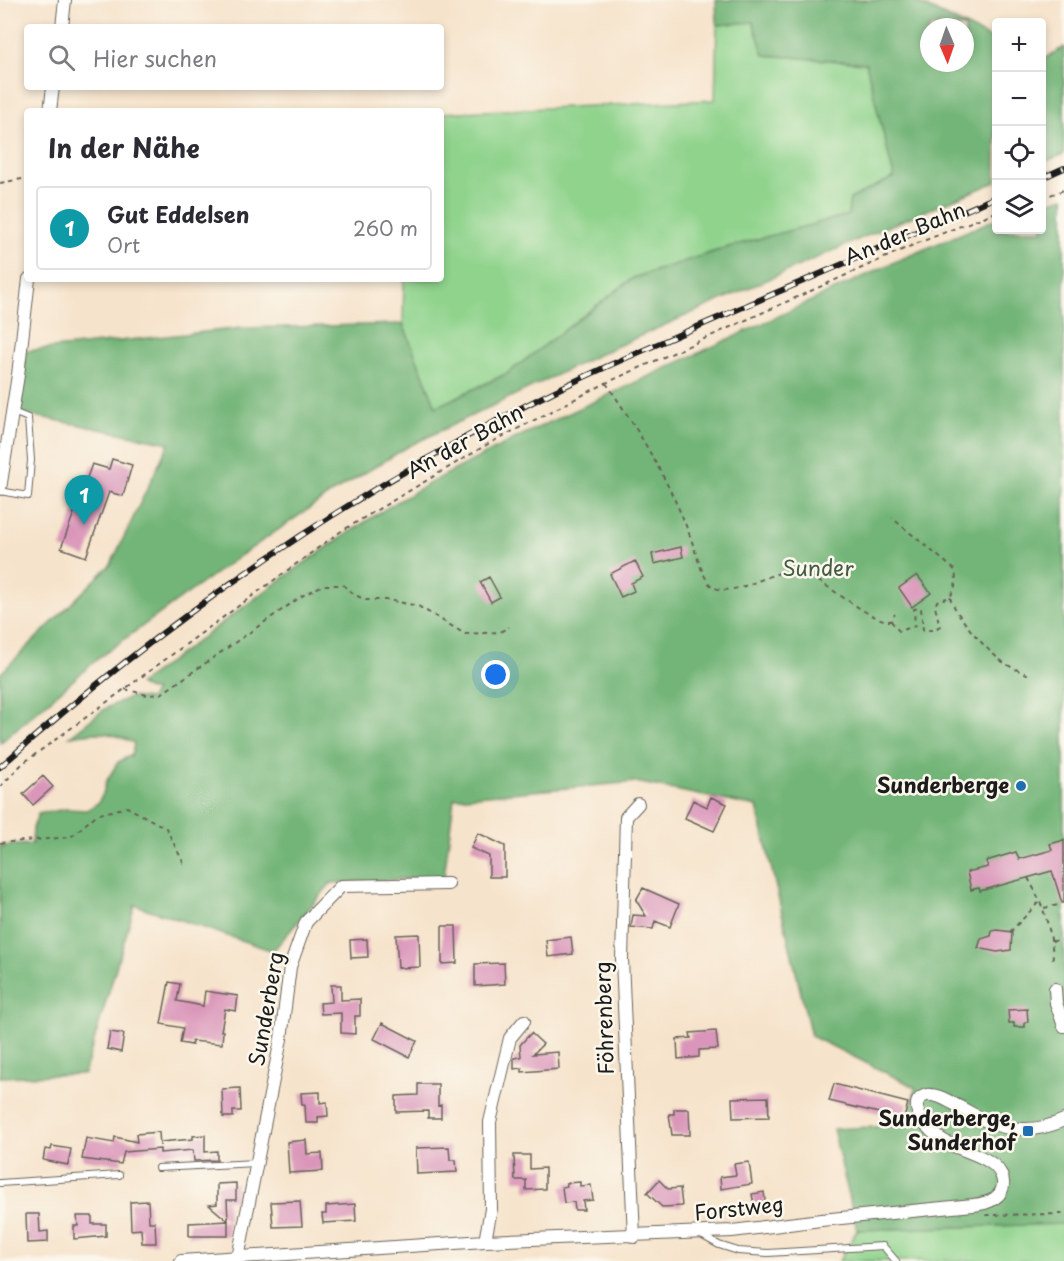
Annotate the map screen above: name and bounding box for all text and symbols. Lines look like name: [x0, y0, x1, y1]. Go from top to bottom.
north arrow: [920, 18, 974, 72]
map controls: [992, 18, 1046, 234]
button: +: [992, 18, 1046, 72]
search box: [24, 24, 444, 90]
icon: search: [45, 41, 78, 74]
text: Hier suchen: [93, 41, 217, 74]
button: −: [992, 72, 1046, 126]
button: locate: [992, 126, 1046, 180]
text: In der Nähe: [48, 128, 200, 167]
button: layers: [992, 180, 1046, 234]
street label: An der Bahn: [839, 192, 970, 272]
text: Gut Eddelsen: [107, 197, 249, 230]
text: 1: [65, 213, 74, 243]
text: 260 m: [353, 213, 418, 243]
text: Ort: [107, 230, 140, 260]
street label: An der Bahn: [400, 395, 528, 486]
pin: 1: [64, 476, 104, 525]
park label: Sunder: [782, 551, 854, 583]
your location: [481, 660, 510, 689]
place label: Sunderberge: [877, 768, 1009, 800]
marker: Sunderberge: [1014, 779, 1028, 793]
street label: Sunderberg: [239, 949, 291, 1068]
street label: Föhrenberg: [585, 961, 621, 1075]
place label: Sunderberge, Sunderhof: [878, 1101, 1018, 1157]
marker: Sunderberge, Sunderhof: [1021, 1124, 1035, 1138]
street label: Forstweg: [692, 1186, 785, 1228]

